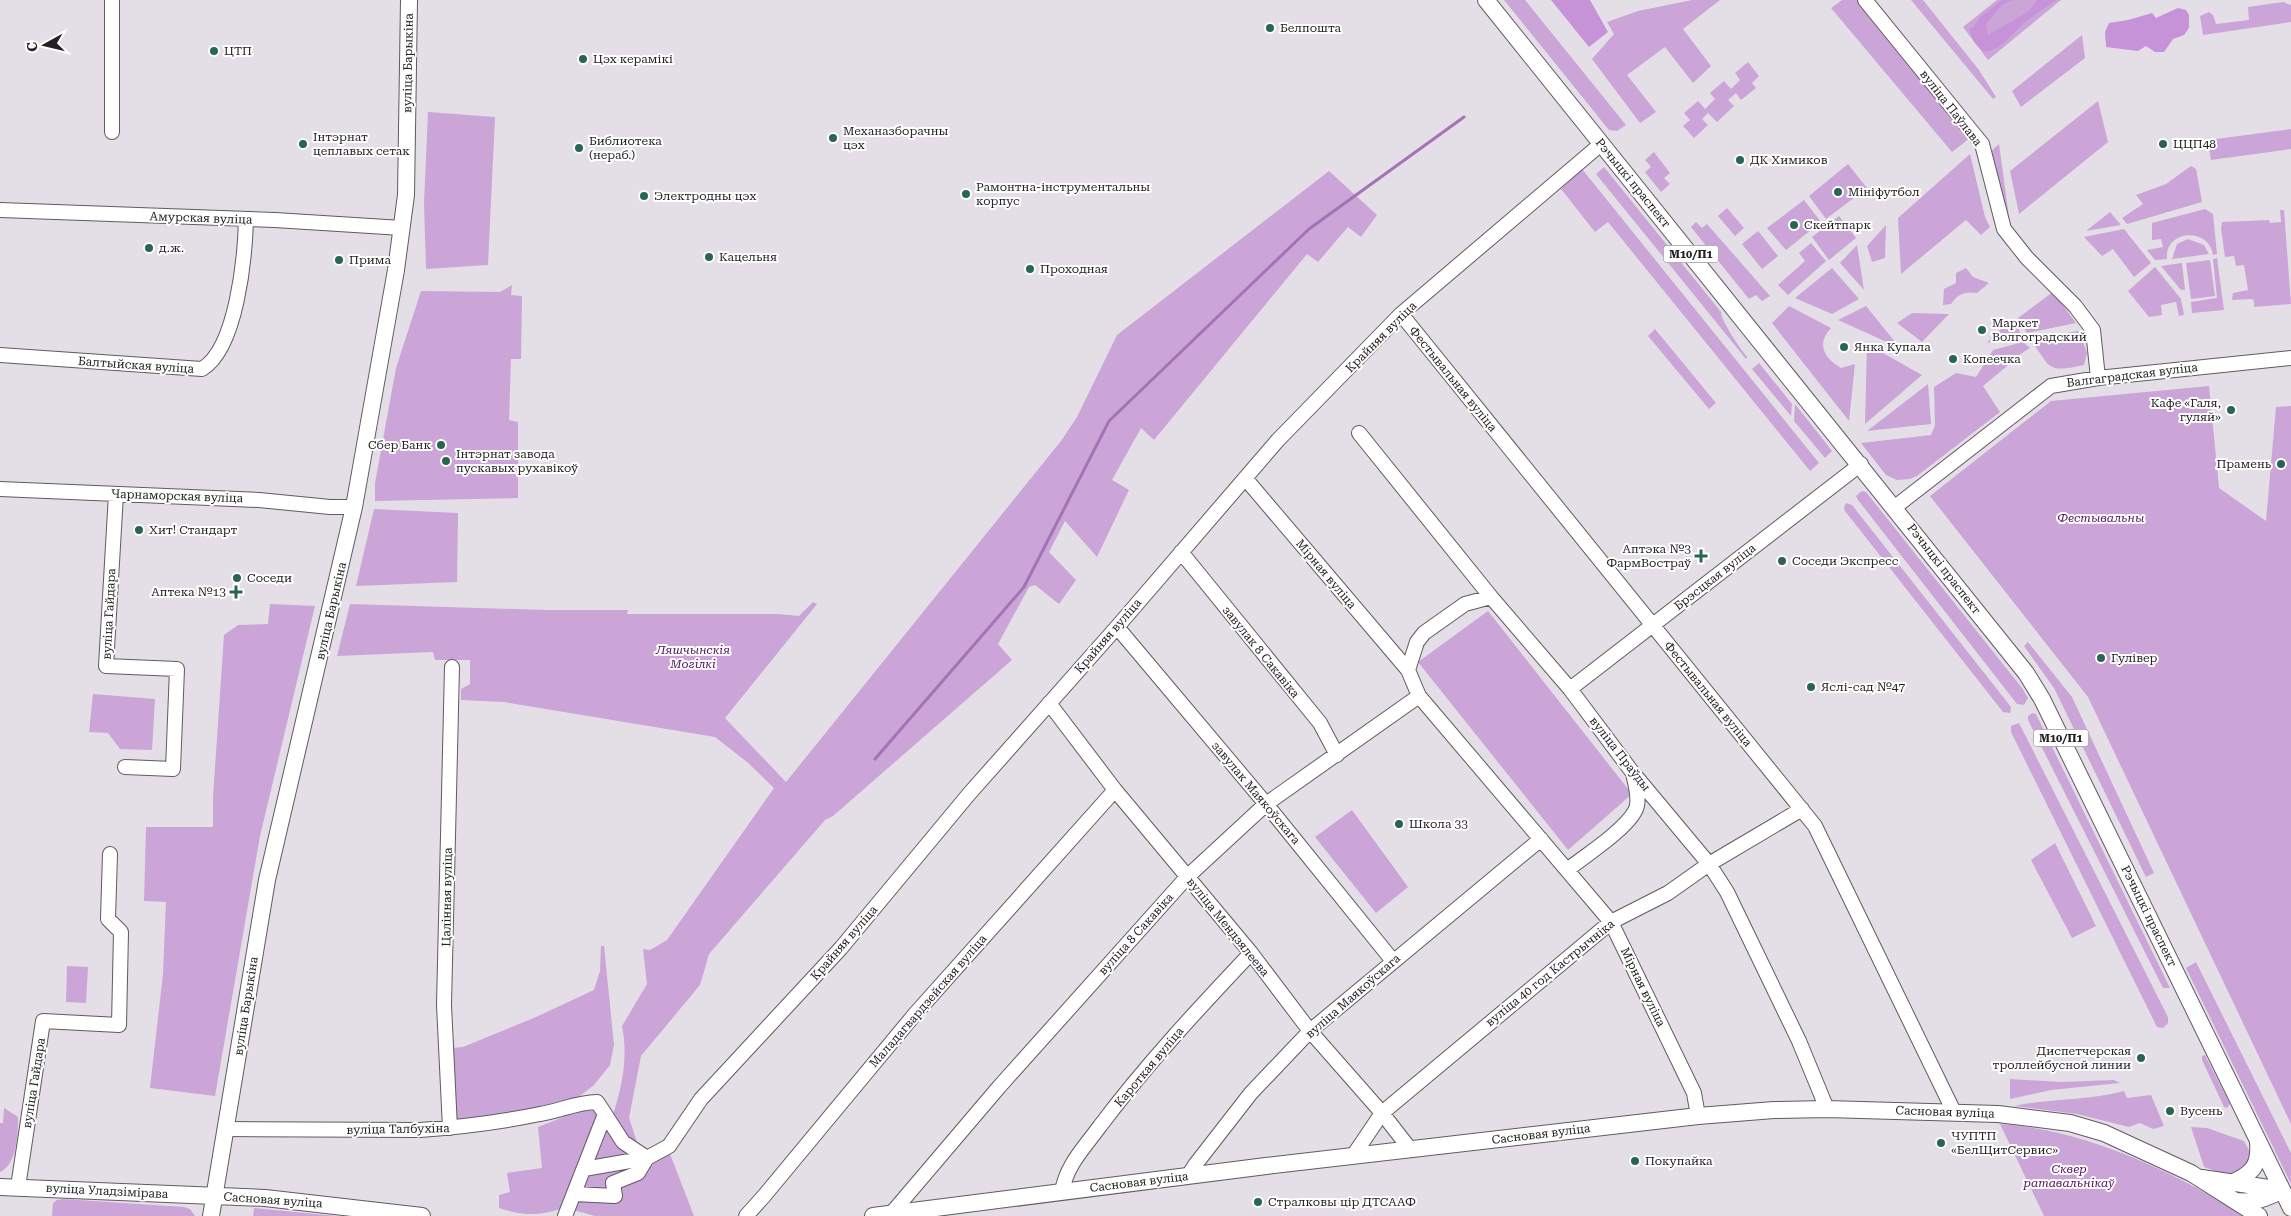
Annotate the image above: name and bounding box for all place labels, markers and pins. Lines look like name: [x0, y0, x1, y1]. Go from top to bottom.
place label: Белпошта: [1280, 21, 1342, 35]
marker: Белпошта: [1264, 22, 1276, 34]
place label: ЦТП: [224, 44, 252, 58]
marker: ЦТП: [208, 45, 220, 57]
place label: Цэх керамікі: [593, 52, 673, 66]
marker: Цэх керамікі: [577, 53, 589, 65]
place label: Механазборачны цэх: [843, 124, 949, 152]
place label: Інтэрнат цеплавых сетак: [313, 130, 410, 158]
marker: Механазборачны цэх: [827, 132, 839, 144]
place label: Библиотека (нераб.): [589, 134, 662, 162]
place label: ЦЦП48: [2173, 137, 2216, 151]
marker: Інтэрнат цеплавых сетак: [297, 138, 309, 150]
marker: ЦЦП48: [2157, 138, 2169, 150]
marker: Библиотека (нераб.): [573, 142, 585, 154]
place label: ДК Химиков: [1750, 153, 1828, 167]
marker: ДК Химиков: [1734, 154, 1746, 166]
place label: Рамонтна-інструментальны корпус: [976, 180, 1150, 208]
place label: Мініфутбол: [1848, 185, 1920, 199]
marker: Мініфутбол: [1832, 186, 1844, 198]
marker: Рамонтна-інструментальны корпус: [960, 188, 972, 200]
place label: Электродны цэх: [654, 189, 756, 203]
marker: Электродны цэх: [638, 190, 650, 202]
place label: Скейтпарк: [1804, 218, 1871, 232]
marker: Скейтпарк: [1788, 219, 1800, 231]
place label: д.ж.: [159, 241, 184, 255]
marker: д.ж.: [143, 242, 155, 254]
place label: Кацельня: [719, 250, 777, 264]
marker: Кацельня: [703, 251, 715, 263]
place label: Прима: [349, 253, 392, 267]
marker: Прима: [333, 254, 345, 266]
place label: Проходная: [1040, 262, 1108, 276]
marker: Проходная: [1024, 263, 1036, 275]
place label: Маркет Волгоградский: [1992, 316, 2087, 344]
marker: Маркет Волгоградский: [1976, 324, 1988, 336]
place label: Янка Купала: [1854, 340, 1931, 354]
marker: Янка Купала: [1838, 341, 1850, 353]
place label: Копеечка: [1963, 352, 2021, 366]
marker: Копеечка: [1947, 353, 1959, 365]
place label: Кафе «Галя, гуляй»: [2151, 396, 2221, 424]
marker: Кафе «Галя, гуляй»: [2225, 404, 2237, 416]
place label: Сбер Банк: [368, 438, 431, 452]
marker: Сбер Банк: [435, 439, 447, 451]
place label: Інтэрнат завода пускавых рухавікоў: [456, 447, 579, 475]
marker: Інтэрнат завода пускавых рухавікоў: [440, 455, 452, 467]
place label: Прамень: [2216, 457, 2272, 471]
marker: Прамень: [2275, 458, 2287, 470]
place label: Хит! Стандарт: [149, 523, 237, 537]
marker: Хит! Стандарт: [133, 524, 145, 536]
place label: Аптэка №3 ФармВостраў: [1606, 542, 1692, 570]
marker: Аптэка №3 ФармВостраў: [1695, 550, 1707, 562]
place label: Соседи Экспресс: [1792, 554, 1899, 568]
marker: Соседи Экспресс: [1776, 555, 1788, 567]
place label: Соседи: [247, 571, 292, 585]
marker: Соседи: [231, 572, 243, 584]
place label: Аптека №13: [151, 585, 226, 599]
marker: Аптека №13: [230, 586, 242, 598]
place label: Гулівер: [2111, 651, 2158, 665]
marker: Гулівер: [2095, 652, 2107, 664]
place label: Яслі-сад №47: [1821, 680, 1905, 694]
marker: Яслі-сад №47: [1805, 681, 1817, 693]
place label: Школа 33: [1409, 817, 1468, 831]
marker: Школа 33: [1393, 818, 1405, 830]
place label: Диспетчерская троллейбусной линии: [1993, 1044, 2131, 1072]
marker: Диспетчерская троллейбусной линии: [2135, 1052, 2147, 1064]
place label: Вусень: [2180, 1104, 2223, 1118]
marker: Вусень: [2164, 1105, 2176, 1117]
place label: ЧУПТП «БелЩитСервис»: [1951, 1129, 2058, 1157]
marker: ЧУПТП «БелЩитСервис»: [1935, 1137, 1947, 1149]
place label: Покупайка: [1645, 1154, 1713, 1168]
marker: Покупайка: [1629, 1155, 1641, 1167]
place label: Стралковы цір ДТСААФ: [1268, 1195, 1416, 1209]
marker: Стралковы цір ДТСААФ: [1252, 1196, 1264, 1208]

